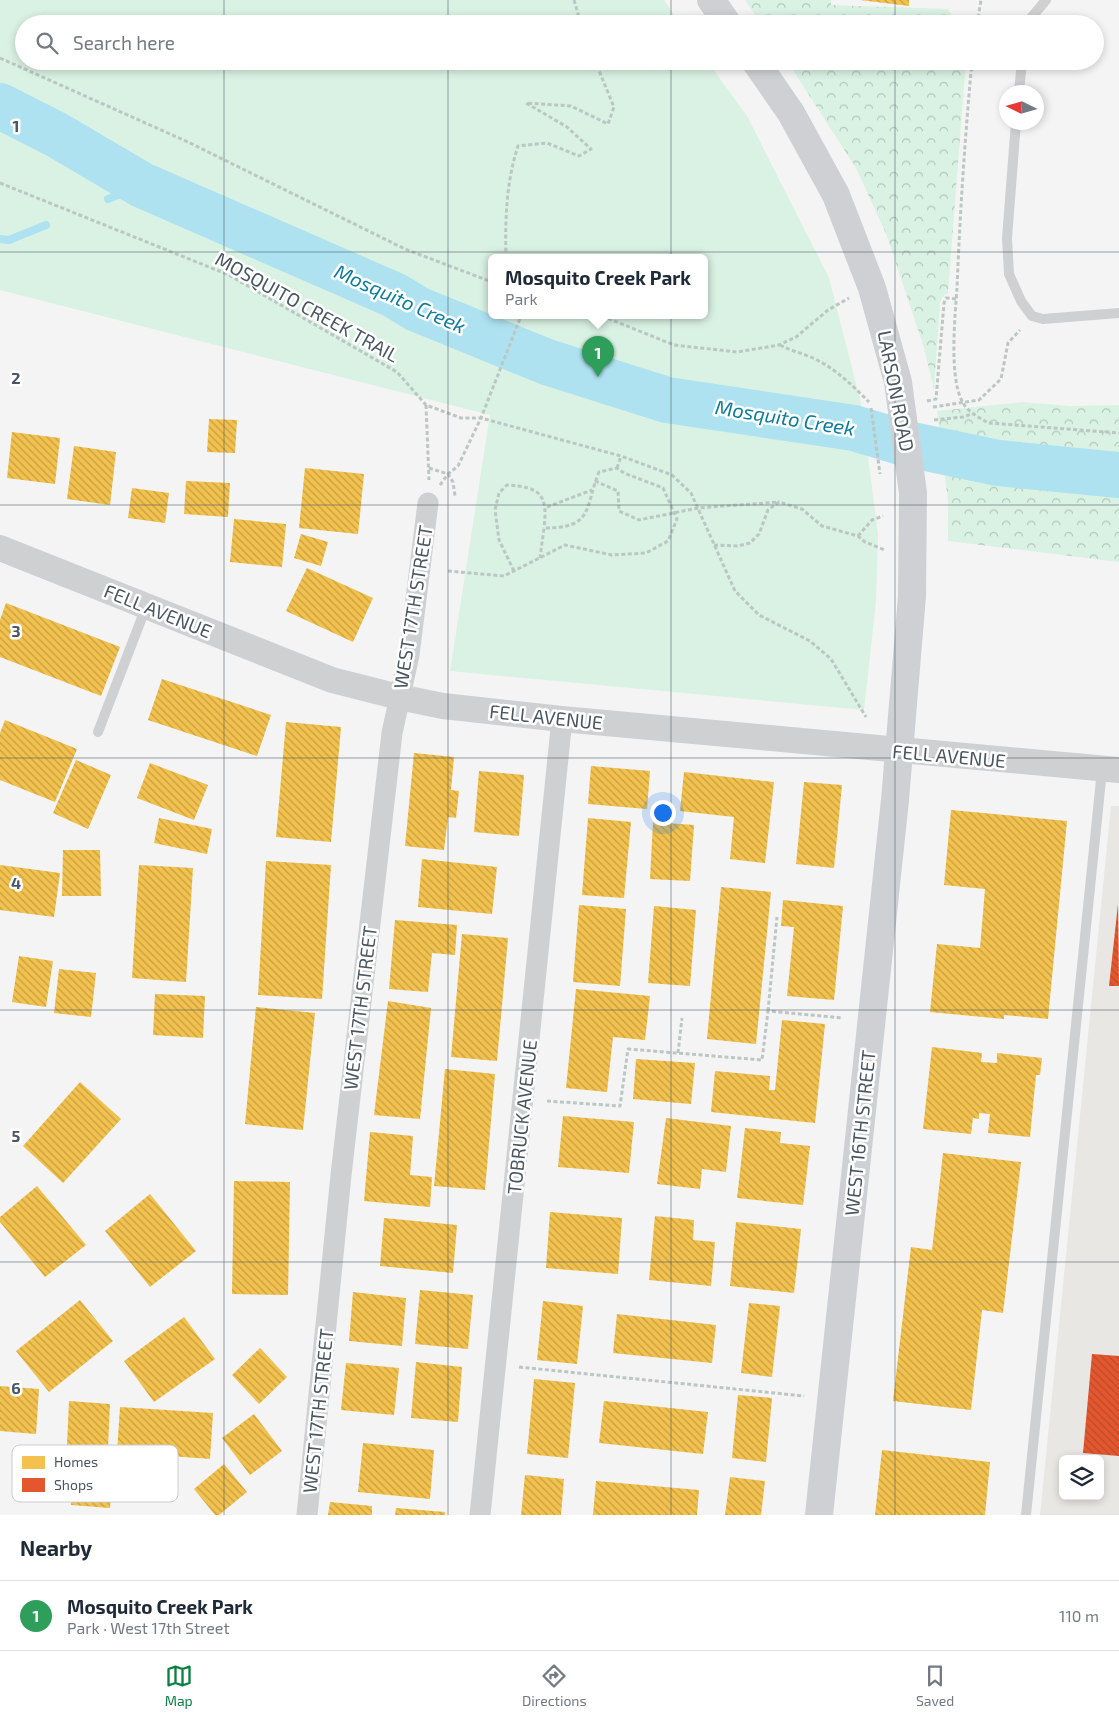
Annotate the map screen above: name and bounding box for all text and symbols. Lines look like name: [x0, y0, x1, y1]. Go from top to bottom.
search box: [15, 15, 1104, 70]
icon: search: [33, 29, 61, 57]
text: Search here: [73, 31, 175, 54]
north arrow: [999, 85, 1044, 130]
text: 1: [13, 116, 19, 135]
street label: MOSQUITO CREEK TRAIL: [212, 247, 403, 367]
popup: [488, 254, 708, 319]
water label: Mosquito Creek: [331, 258, 470, 338]
text: Mosquito Creek Park: [505, 266, 691, 289]
text: Park: [505, 289, 538, 308]
street label: LARSON ROAD: [873, 328, 920, 454]
pin: 1: [582, 336, 614, 377]
text: 2: [11, 368, 21, 387]
water label: Mosquito Creek: [714, 394, 857, 440]
street label: WEST 17TH STREET: [388, 524, 437, 690]
street label: FELL AVENUE: [101, 579, 215, 643]
text: 3: [11, 621, 21, 640]
street label: FELL AVENUE: [488, 699, 604, 734]
street label: FELL AVENUE: [891, 739, 1007, 772]
your location: [650, 800, 676, 826]
text: 4: [11, 873, 21, 892]
street label: WEST 17TH STREET: [338, 925, 381, 1091]
street label: TOBRUCK AVENUE: [502, 1038, 541, 1195]
street label: WEST 16TH STREET: [839, 1049, 880, 1217]
text: 5: [12, 1126, 21, 1145]
street label: WEST 17TH STREET: [297, 1328, 338, 1494]
text: 6: [11, 1378, 21, 1397]
legend: [12, 1445, 178, 1502]
text: Homes: [54, 1453, 98, 1470]
map controls: [1059, 1455, 1104, 1500]
button: layers: [1059, 1455, 1104, 1500]
text: Shops: [54, 1476, 93, 1493]
text: Nearby: [20, 1535, 92, 1560]
text: Mosquito Creek Park: [67, 1595, 253, 1618]
text: 1: [33, 1606, 39, 1625]
text: 110 m: [1059, 1606, 1099, 1625]
text: Park · West 17th Street: [67, 1618, 230, 1637]
tab: Map: [165, 1662, 193, 1709]
tab: Directions: [522, 1662, 587, 1709]
tab: Saved: [916, 1662, 954, 1709]

